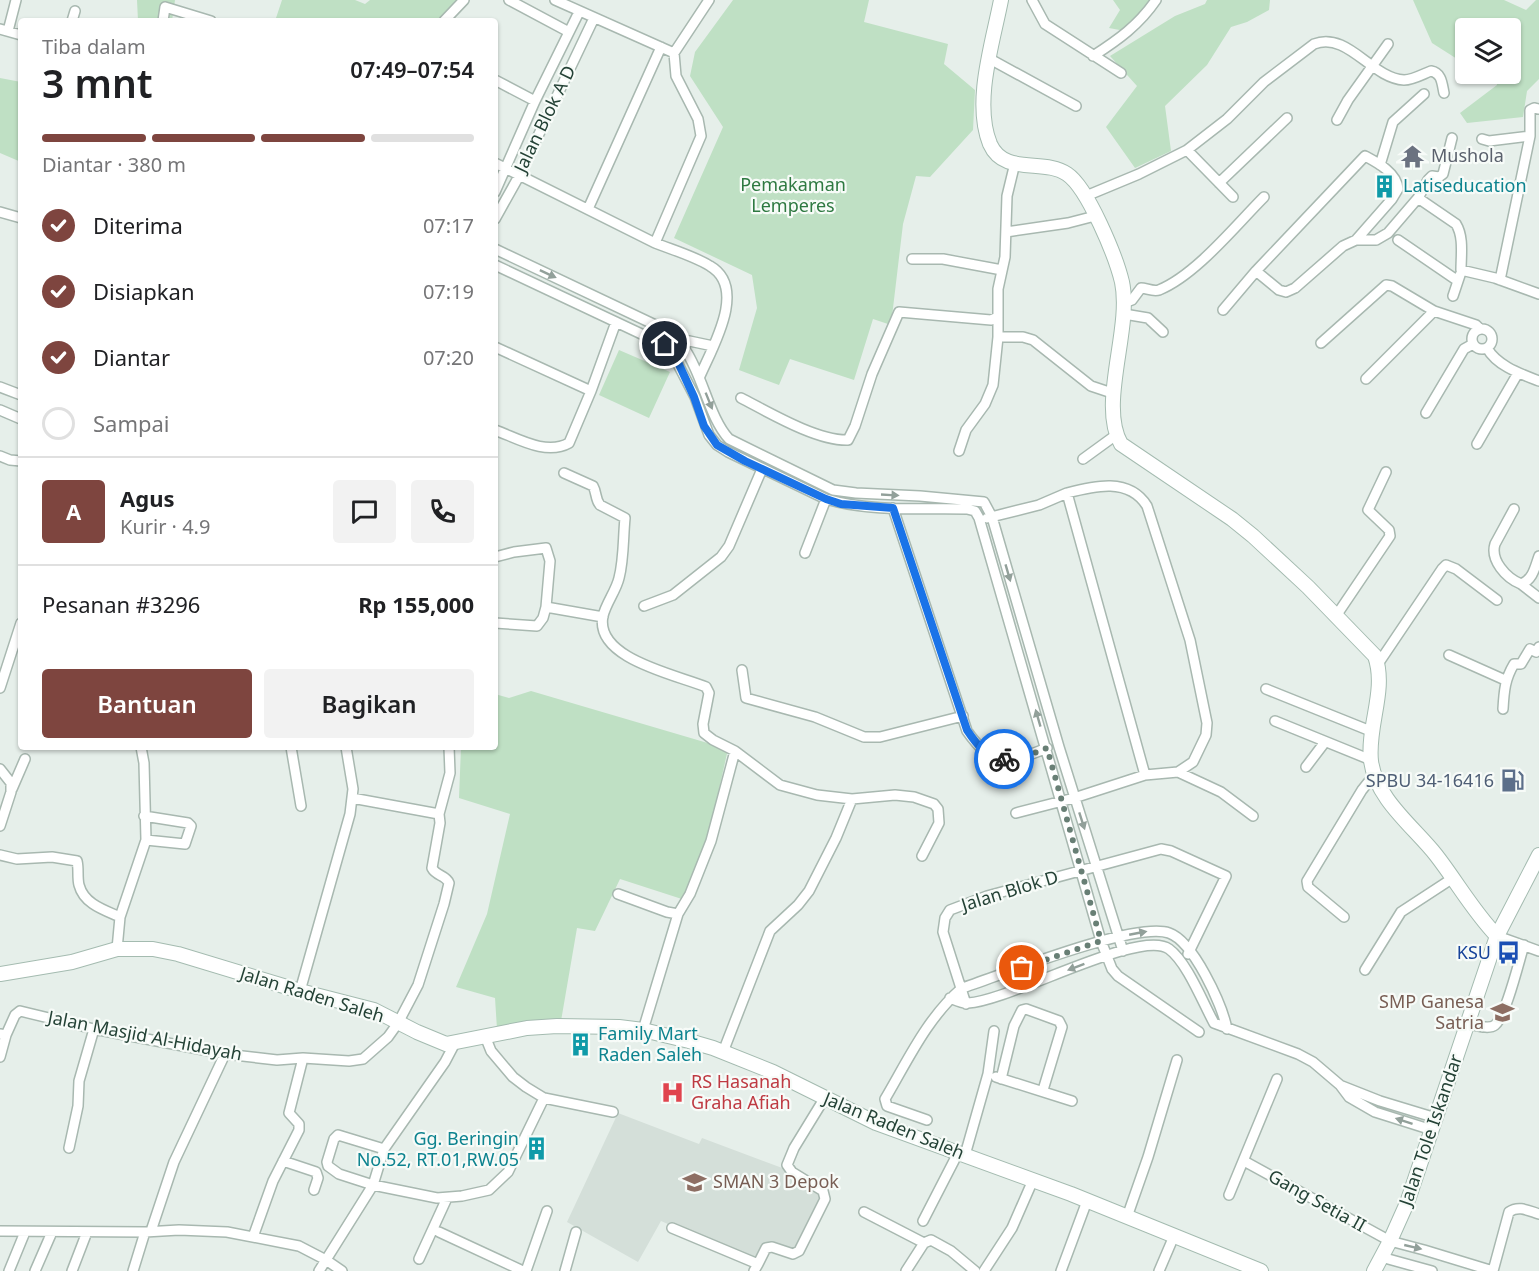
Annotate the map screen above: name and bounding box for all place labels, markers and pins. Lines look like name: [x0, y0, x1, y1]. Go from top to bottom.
temple icon: Mushola: [1400, 143, 1426, 169]
place label: Mushola: [1431, 143, 1504, 167]
building icon: Latiseducation: [1372, 173, 1398, 199]
place label: Latiseducation: [1403, 173, 1527, 197]
pin: [639, 318, 690, 369]
place label: SPBU 34-16416: [1366, 768, 1494, 792]
fuel station icon: SPBU 34-16416: [1499, 768, 1525, 794]
place label: KSU: [1457, 940, 1491, 964]
bus stop icon: KSU: [1496, 940, 1522, 966]
pin: [996, 942, 1047, 993]
place label: SMP Ganesa Satria: [1379, 989, 1484, 1034]
school or university icon: SMP Ganesa Satria: [1489, 999, 1515, 1025]
place label: Family Mart Raden Saleh: [598, 1021, 702, 1066]
building icon: Family Mart Raden Saleh: [567, 1031, 593, 1057]
place label: RS Hasanah Graha Afiah: [691, 1069, 791, 1114]
hospital icon: RS Hasanah Graha Afiah: [660, 1079, 686, 1105]
place label: Gg. Beringin No.52, RT.01,RW.05: [357, 1126, 519, 1171]
building icon: Gg. Beringin No.52, RT.01,RW.05: [524, 1136, 550, 1162]
school or university icon: SMAN 3 Depok: [682, 1169, 708, 1195]
place label: SMAN 3 Depok: [713, 1169, 839, 1193]

